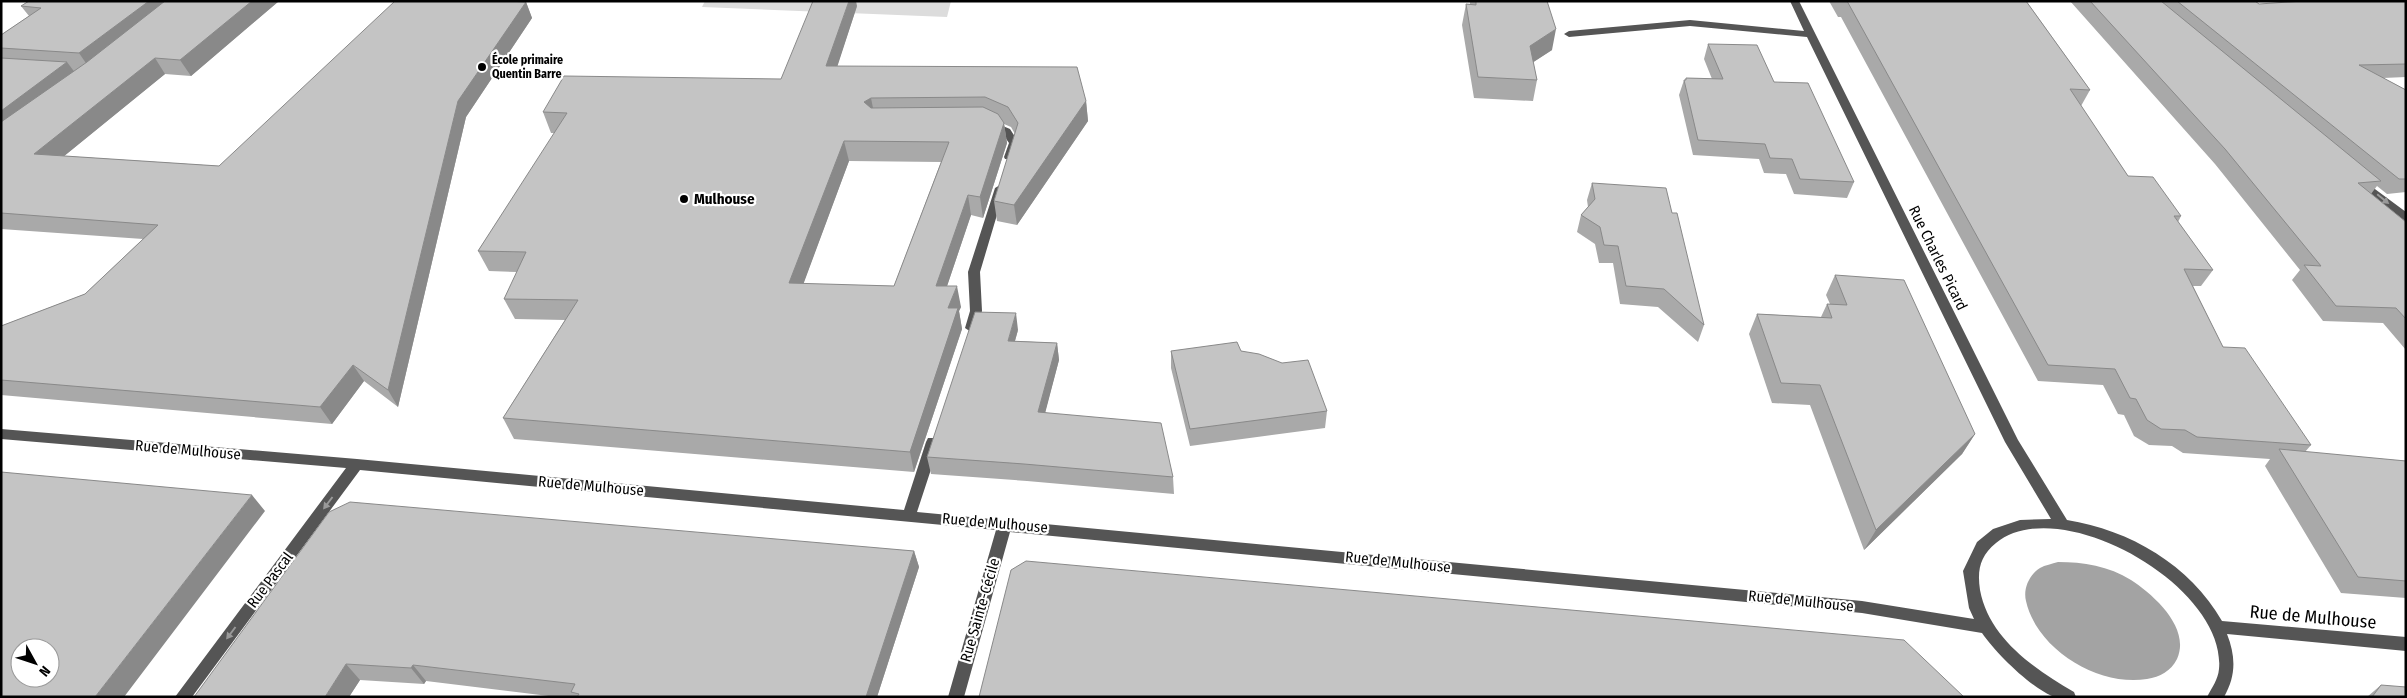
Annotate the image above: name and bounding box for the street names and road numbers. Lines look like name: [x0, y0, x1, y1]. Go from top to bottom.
street label: Rue Charles Picard: [1905, 203, 1971, 313]
street label: Rue de Mulhouse: [134, 436, 242, 464]
street label: Rue de Mulhouse: [537, 472, 645, 500]
street label: Rue de Mulhouse: [941, 509, 1049, 537]
street label: Rue de Mulhouse: [1344, 548, 1452, 576]
street label: Rue Pascal: [243, 549, 297, 611]
street label: Rue Sainte-Cécile: [957, 556, 1003, 664]
street label: Rue de Mulhouse: [1747, 587, 1855, 615]
street label: Rue de Mulhouse: [2249, 601, 2377, 634]

